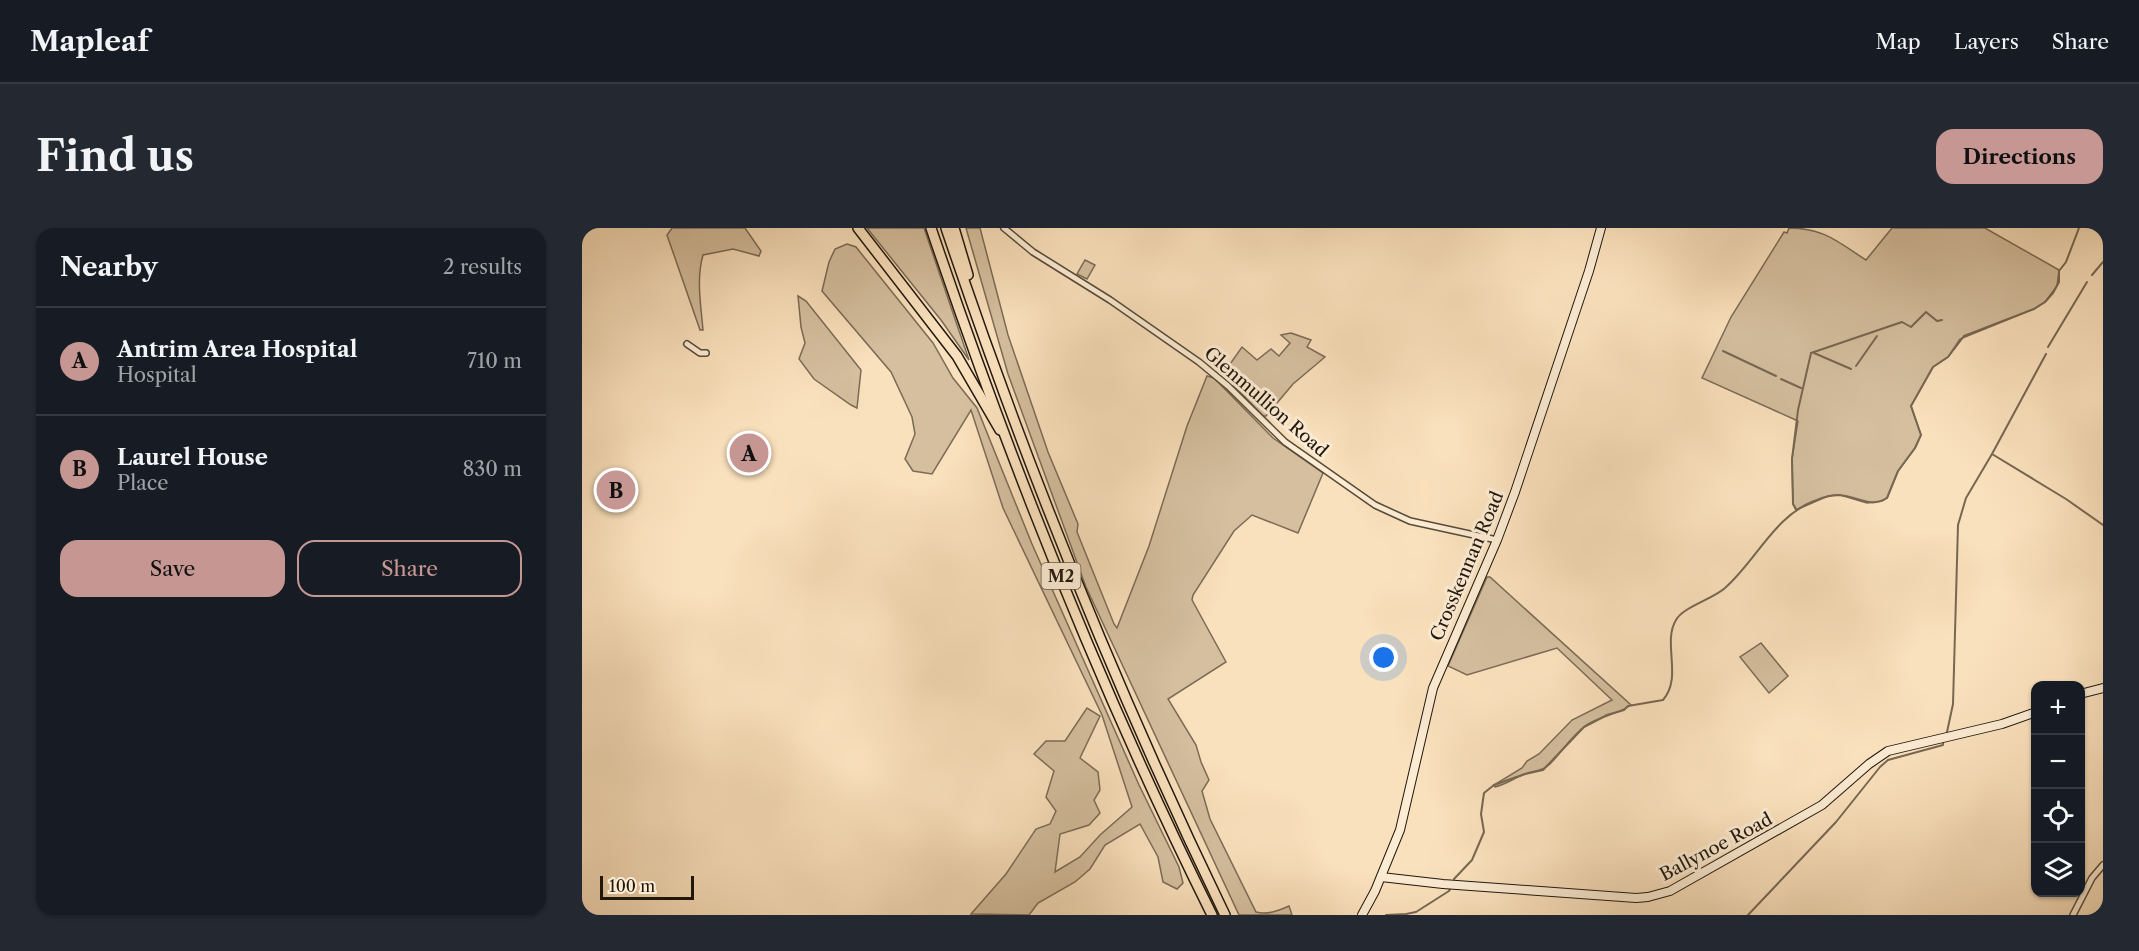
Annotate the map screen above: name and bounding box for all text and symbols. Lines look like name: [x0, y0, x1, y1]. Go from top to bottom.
text: Mapleaf: [30, 24, 149, 58]
text: Map: [1876, 29, 1921, 54]
text: Layers: [1954, 29, 2019, 54]
text: Share: [2052, 29, 2109, 54]
button: Directions: [1936, 129, 2103, 184]
text: Find us: [36, 130, 194, 182]
text: Nearby: [60, 251, 158, 283]
text: 2 results: [443, 255, 522, 279]
text: Antrim Area Hospital: [117, 336, 357, 363]
street label: Glenmullion Road: [1200, 342, 1332, 462]
text: A: [72, 349, 87, 373]
text: 710 m: [467, 349, 522, 373]
text: Hospital: [117, 363, 197, 387]
pin: A: [730, 430, 768, 476]
text: Laurel House: [117, 444, 268, 471]
text: B: [72, 457, 87, 481]
text: 830 m: [463, 457, 522, 481]
pin: B: [597, 468, 636, 512]
text: Place: [117, 471, 168, 495]
street label: Crosskennan Road: [1426, 488, 1508, 644]
button: Save: [60, 540, 285, 597]
button: Share: [297, 540, 522, 597]
road number: M2: [1042, 563, 1080, 589]
your location: [1369, 643, 1398, 672]
map controls: [2031, 681, 2085, 897]
button: +: [2031, 681, 2085, 735]
button: −: [2031, 735, 2085, 789]
button: locate: [2031, 789, 2085, 843]
street label: Ballynoe Road: [1656, 808, 1776, 886]
button: layers: [2031, 843, 2085, 897]
scale bar: [600, 873, 694, 900]
text: 100 m: [609, 876, 655, 896]

